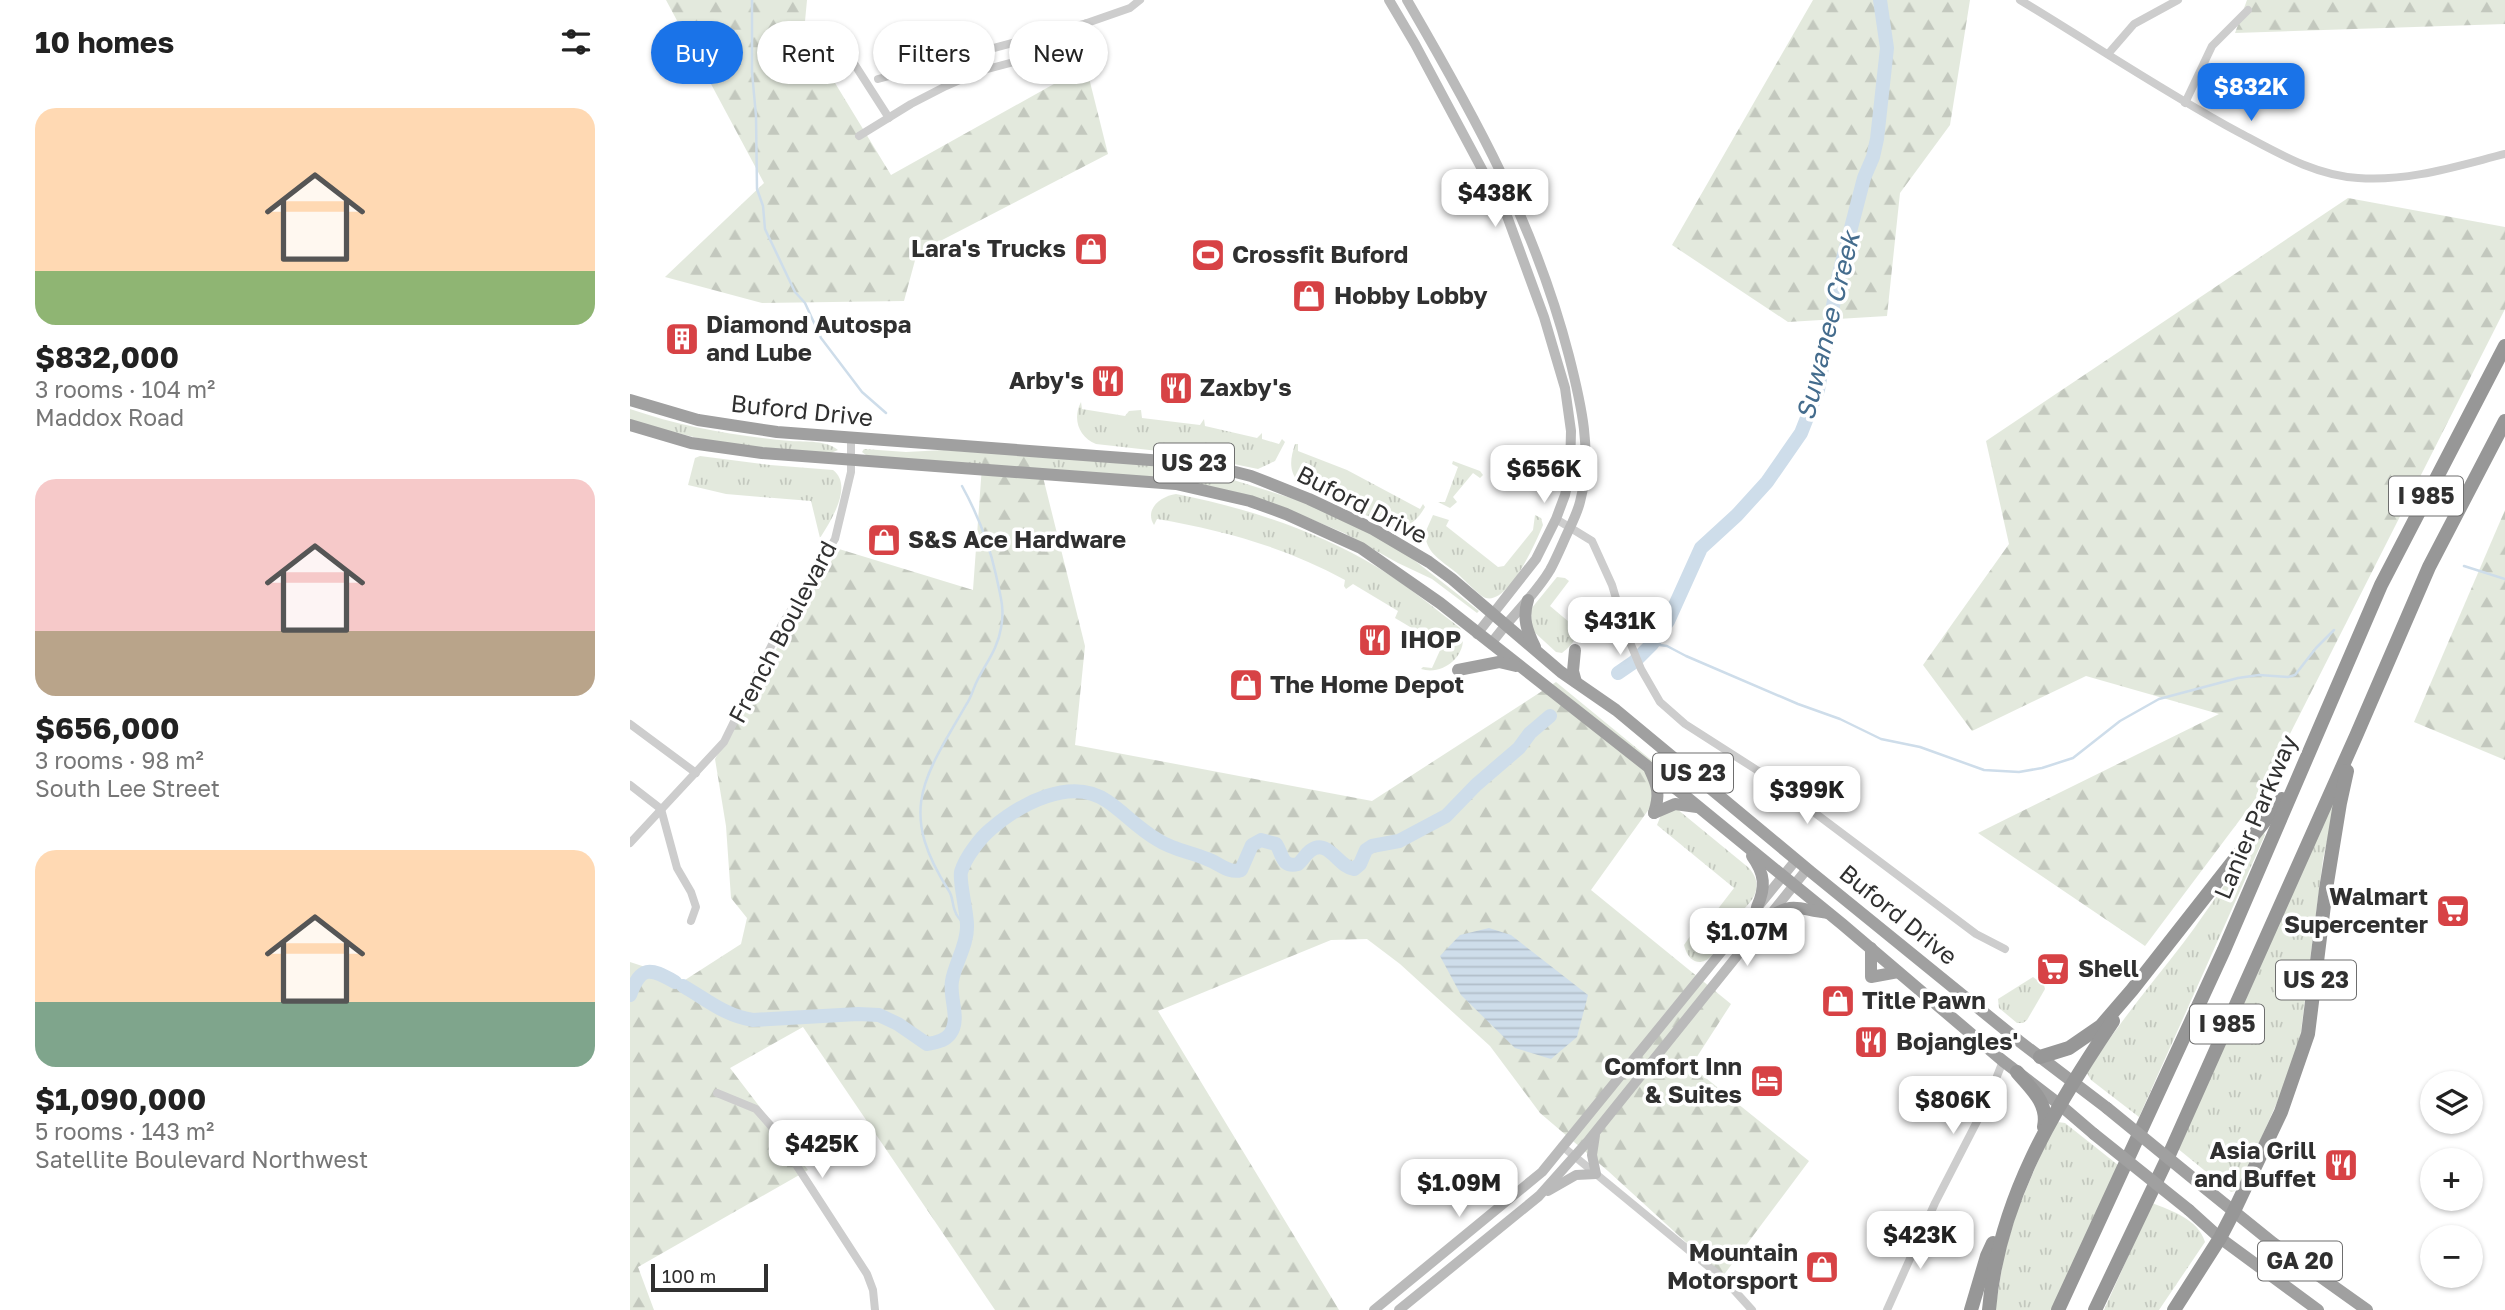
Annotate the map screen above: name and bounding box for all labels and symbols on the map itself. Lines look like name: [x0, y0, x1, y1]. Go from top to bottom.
pin: $832K: [2202, 64, 2300, 123]
pin: $438K: [1446, 170, 1544, 229]
water label: Suwanee Creek: [1789, 226, 1866, 423]
shop icon: Lara's Trucks: [1072, 230, 1110, 268]
place label: Lara's Trucks: [911, 233, 1066, 262]
sports icon: Crossfit Buford: [1189, 236, 1227, 274]
place label: Crossfit Buford: [1232, 239, 1408, 268]
shop icon: Hobby Lobby: [1290, 277, 1328, 315]
place label: Hobby Lobby: [1334, 280, 1488, 309]
place label: Diamond Autospa and Lube: [706, 309, 911, 366]
building icon: Diamond Autospa and Lube: [663, 320, 701, 358]
restaurant icon: Arby's: [1089, 362, 1127, 400]
place label: Arby's: [1009, 365, 1084, 394]
restaurant icon: Zaxby's: [1157, 369, 1195, 407]
place label: Zaxby's: [1200, 372, 1292, 401]
street label: Buford Drive: [730, 388, 875, 431]
road number: US 23: [1154, 444, 1234, 482]
pin: $656K: [1495, 446, 1593, 505]
street label: Buford Drive: [1292, 458, 1433, 549]
road number: I 985: [2389, 476, 2463, 516]
shop icon: S&S Ace Hardware: [865, 521, 903, 559]
place label: S&S Ace Hardware: [908, 524, 1126, 553]
street label: French Boulevard: [721, 535, 842, 727]
pin: $431K: [1571, 598, 1669, 657]
restaurant icon: IHOP: [1356, 621, 1394, 659]
place label: IHOP: [1400, 624, 1461, 653]
shop icon: The Home Depot: [1227, 666, 1265, 704]
place label: The Home Depot: [1270, 669, 1464, 698]
street label: Lanier Parkway: [2207, 730, 2302, 903]
road number: US 23: [1653, 754, 1733, 792]
pin: $399K: [1758, 766, 1856, 826]
street label: Buford Drive: [1834, 858, 1964, 970]
place label: Walmart Supercenter: [2284, 881, 2428, 938]
supermarket icon: Walmart Supercenter: [2434, 892, 2472, 930]
pin: $1.07M: [1690, 908, 1804, 968]
supermarket icon: Shell: [2034, 950, 2072, 988]
place label: Shell: [2078, 953, 2139, 982]
road number: US 23: [2276, 960, 2356, 1000]
shop icon: Title Pawn: [1819, 982, 1857, 1020]
place label: Title Pawn: [1862, 985, 1986, 1014]
road number: I 985: [2190, 1004, 2264, 1044]
restaurant icon: Bojangles': [1852, 1023, 1890, 1061]
place label: Bojangles': [1896, 1026, 2018, 1055]
place label: Comfort Inn & Suites: [1604, 1051, 1742, 1108]
hotel icon: Comfort Inn & Suites: [1748, 1062, 1786, 1100]
pin: $806K: [1904, 1076, 2002, 1136]
pin: $425K: [773, 1120, 871, 1180]
place label: Asia Grill and Buffet: [2194, 1135, 2316, 1192]
restaurant icon: Asia Grill and Buffet: [2322, 1146, 2360, 1184]
pin: $1.09M: [1402, 1160, 1516, 1219]
pin: $423K: [1871, 1212, 1969, 1271]
place label: Mountain Motorsport: [1667, 1237, 1798, 1294]
road number: GA 20: [2258, 1242, 2342, 1280]
shop icon: Mountain Motorsport: [1803, 1248, 1841, 1286]
scale bar: [651, 1261, 768, 1293]

